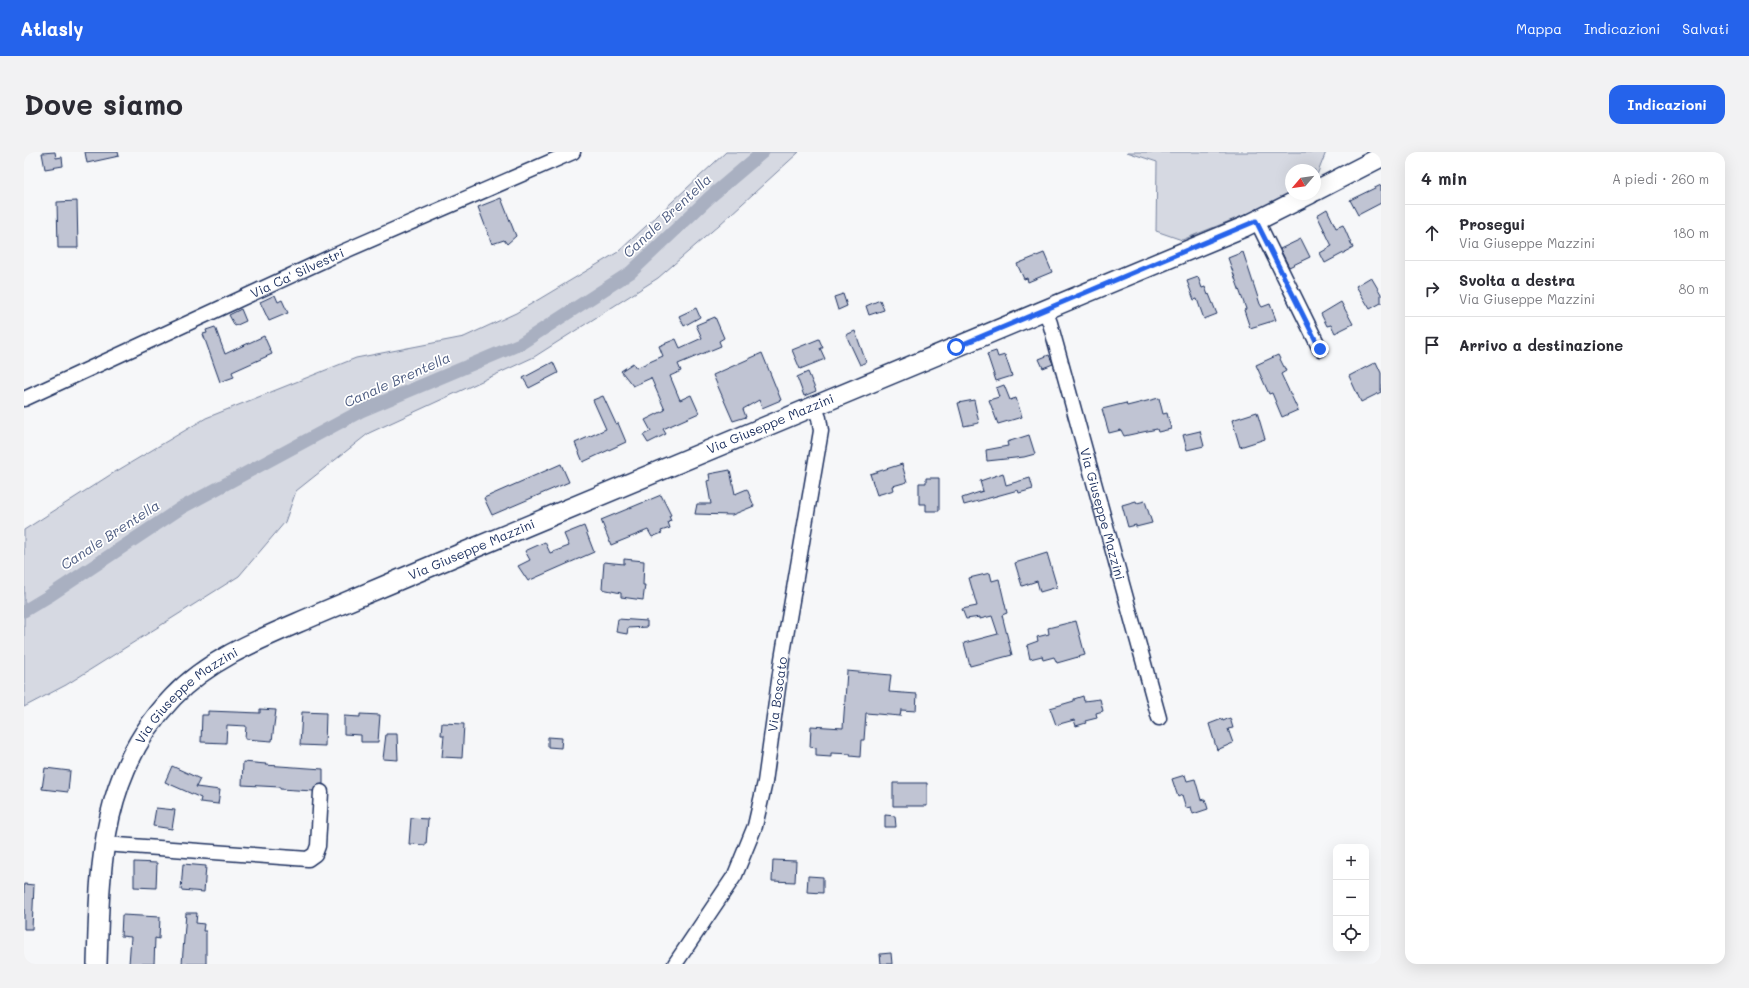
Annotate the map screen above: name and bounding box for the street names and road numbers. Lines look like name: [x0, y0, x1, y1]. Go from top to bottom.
street label: Via Ca' Silvestri: [247, 243, 346, 301]
street label: Via Giuseppe Mazzini: [704, 389, 836, 457]
street label: Via Giuseppe Mazzini: [1077, 446, 1129, 582]
street label: Via Giuseppe Mazzini: [405, 514, 537, 583]
street label: Via Giuseppe Mazzini: [131, 643, 240, 747]
street label: Via Boscato: [763, 655, 790, 733]

